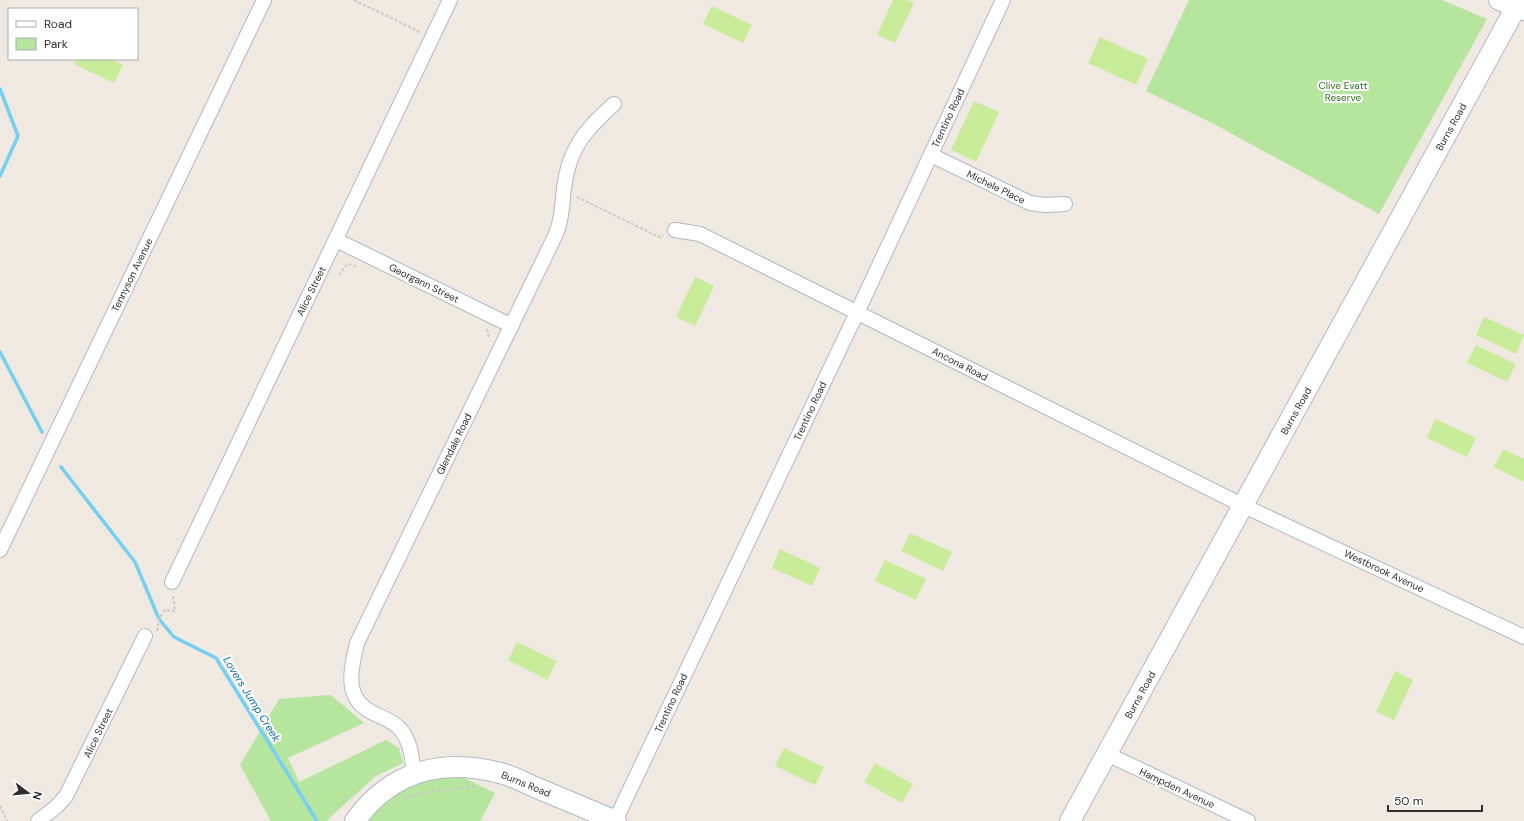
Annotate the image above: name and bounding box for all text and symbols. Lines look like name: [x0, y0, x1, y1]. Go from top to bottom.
legend: [8, 8, 138, 60]
text: Road: [44, 16, 72, 32]
text: Park: [44, 36, 68, 52]
park label: Clive Evatt Reserve: [1319, 79, 1368, 104]
street label: Trentino Road: [929, 86, 967, 150]
street label: Burns Road: [1433, 101, 1469, 153]
street label: Michele Place: [965, 167, 1028, 207]
street label: Tennyson Avenue: [109, 236, 156, 314]
street label: Georgann Street: [387, 260, 461, 306]
street label: Alice Street: [293, 264, 329, 318]
street label: Ancona Road: [930, 344, 990, 384]
street label: Trentino Road: [791, 379, 829, 443]
street label: Burns Road: [1278, 385, 1314, 437]
street label: Glendale Road: [434, 411, 474, 477]
street label: Westbrook Avenue: [1342, 547, 1426, 595]
water label: Lovers Jump Creek: [220, 654, 284, 745]
street label: Burns Road: [1122, 669, 1158, 721]
street label: Trentino Road: [652, 671, 690, 735]
street label: Alice Street: [80, 706, 116, 760]
street label: Hampden Avenue: [1137, 765, 1217, 811]
street label: Burns Road: [499, 768, 553, 800]
north arrow: [8, 773, 48, 813]
scale bar: [1388, 787, 1482, 813]
text: N: [30, 790, 45, 802]
text: 50 m: [1394, 793, 1423, 809]

